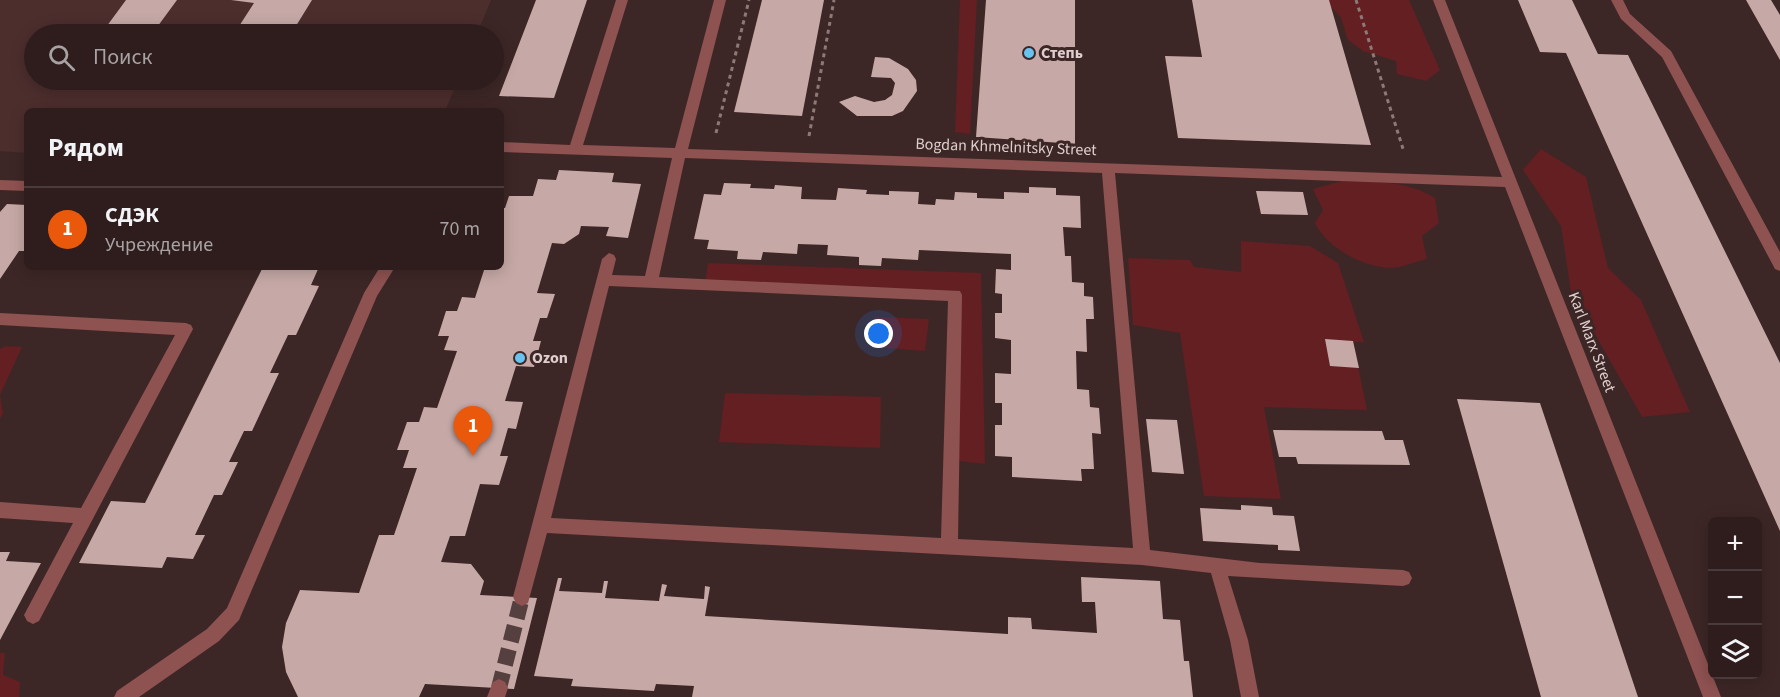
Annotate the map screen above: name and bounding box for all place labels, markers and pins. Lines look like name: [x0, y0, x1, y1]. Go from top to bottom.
place label: Степь: [1041, 42, 1083, 64]
marker: Степь: [1022, 46, 1036, 60]
place label: Ozon: [532, 347, 568, 369]
marker: Ozon: [513, 351, 527, 365]
pin: 1: [454, 406, 492, 456]

